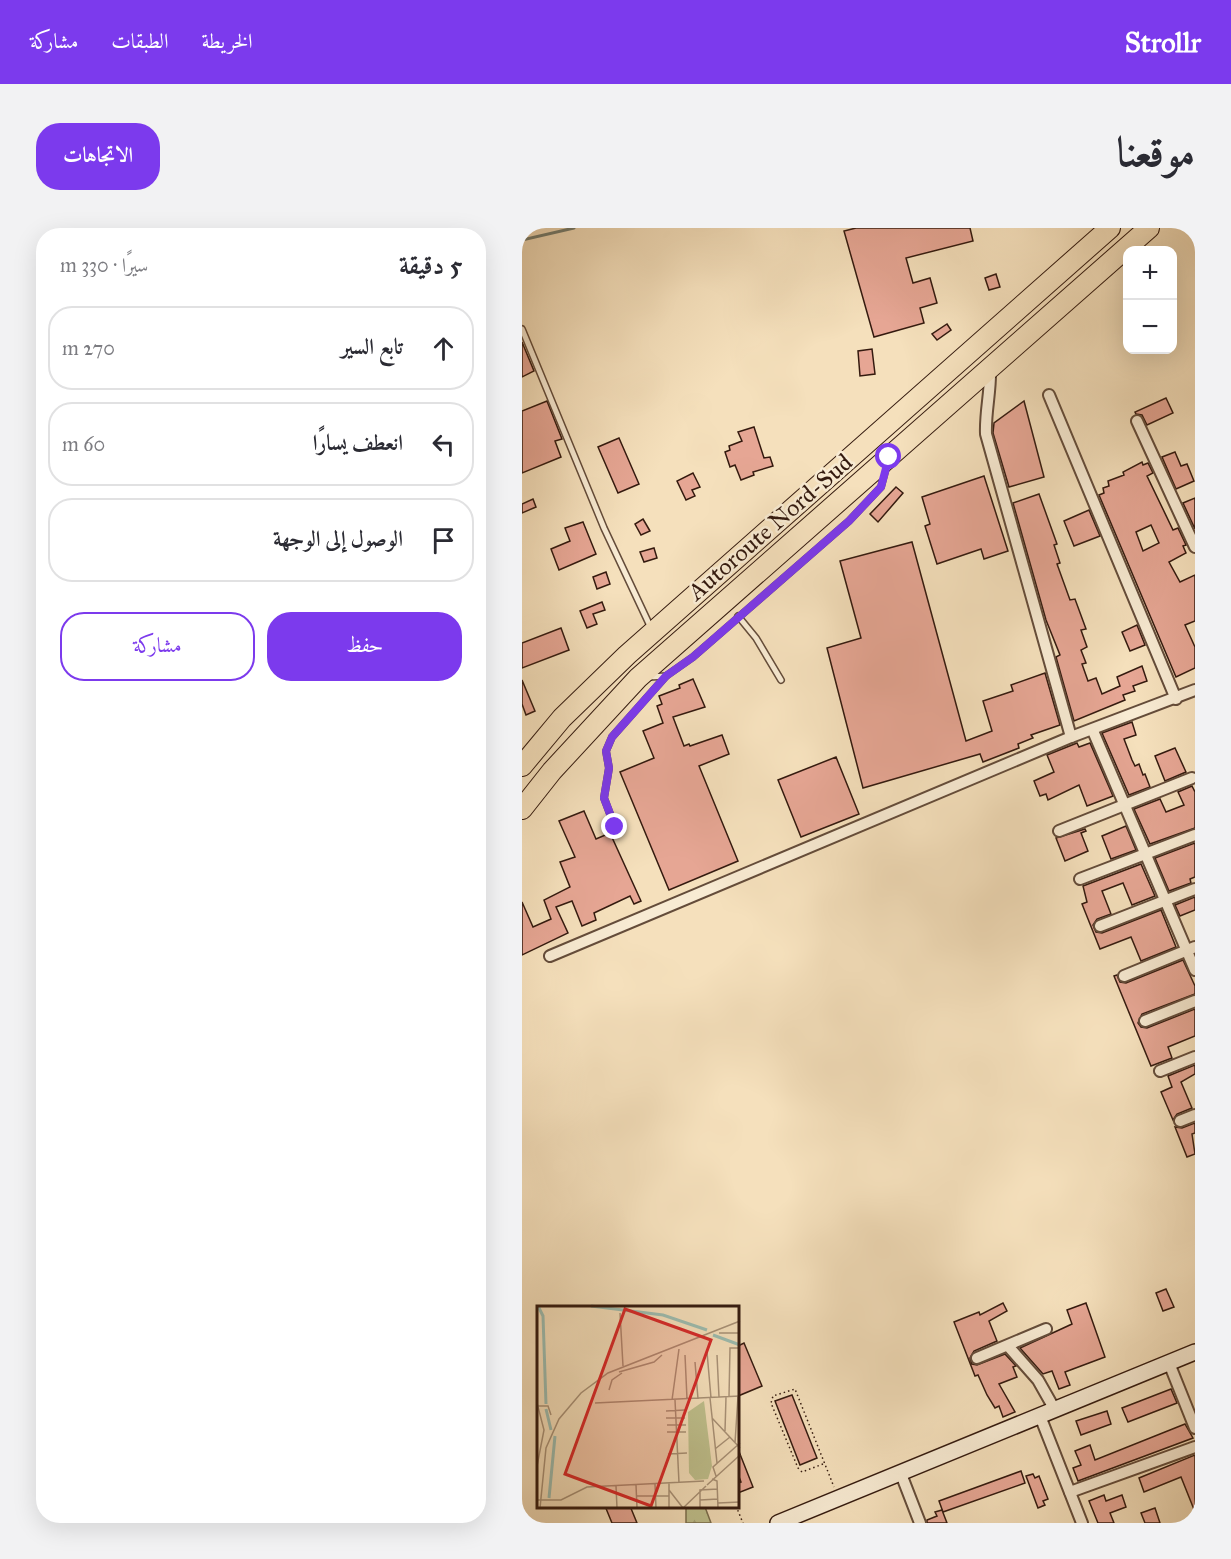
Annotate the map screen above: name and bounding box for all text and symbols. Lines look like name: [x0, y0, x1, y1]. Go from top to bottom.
text: Strollr: [1125, 25, 1201, 60]
text: مشاركة: [30, 28, 78, 54]
text: الطبقات: [111, 28, 168, 54]
text: الخريطة: [201, 28, 253, 54]
button: الاتجاهات: [36, 123, 160, 190]
text: موقعنا: [1117, 126, 1195, 178]
map controls: [1123, 246, 1177, 354]
button: +: [1123, 246, 1177, 300]
text: 5 دقيقة: [399, 249, 462, 281]
text: سيرًا · 330 m: [60, 253, 148, 277]
button: −: [1123, 300, 1177, 354]
icon: ahead: [427, 332, 460, 365]
text: تابع السير: [341, 333, 403, 360]
text: 270 m: [62, 336, 115, 360]
icon: left: [427, 428, 460, 461]
text: انعطف يسارًا: [313, 429, 403, 456]
text: 60 m: [62, 432, 105, 456]
route start: [875, 443, 901, 469]
street label: Autoroute Nord-Sud: [681, 447, 859, 607]
icon: arrive: [427, 524, 460, 557]
text: الوصول إلى الوجهة: [273, 525, 403, 552]
button: مشاركة: [60, 612, 255, 681]
button: حفظ: [267, 612, 462, 681]
route end: [601, 813, 627, 839]
inset map: [537, 1306, 740, 1508]

